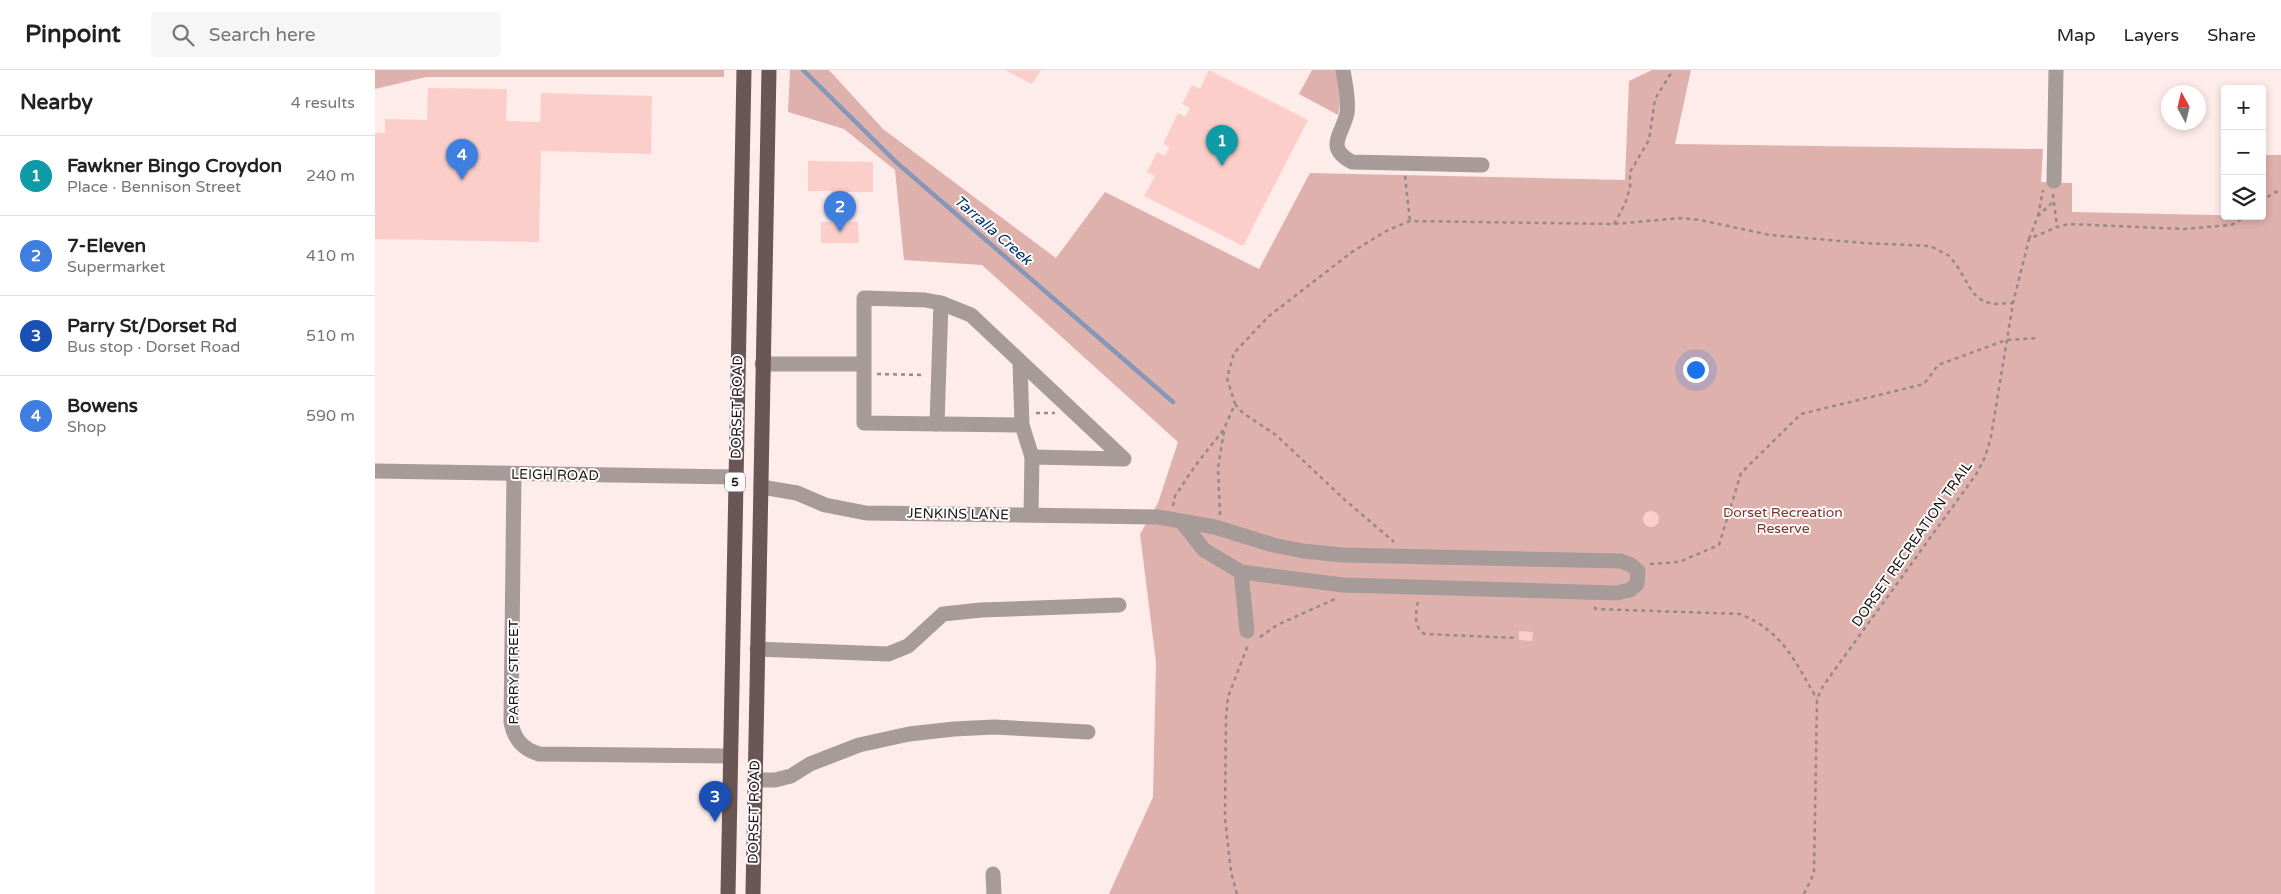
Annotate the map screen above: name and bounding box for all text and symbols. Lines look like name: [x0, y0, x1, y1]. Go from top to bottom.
search box: [151, 12, 501, 57]
text: Pinpoint: [25, 20, 121, 49]
icon: search: [169, 21, 197, 49]
text: Search here: [209, 24, 316, 46]
text: Map: [2057, 24, 2096, 46]
text: Layers: [2124, 24, 2179, 46]
text: Share: [2207, 24, 2256, 46]
north arrow: [2161, 85, 2206, 130]
map controls: [2221, 85, 2266, 220]
button: +: [2221, 85, 2266, 130]
text: Nearby: [20, 90, 93, 115]
text: 4 results: [291, 93, 355, 113]
pin: 1: [1206, 125, 1238, 166]
button: −: [2221, 130, 2266, 175]
pin: 4: [446, 139, 478, 180]
text: Fawkner Bingo Croydon: [67, 155, 282, 177]
text: 1: [31, 166, 41, 186]
text: 240 m: [306, 166, 355, 186]
button: layers: [2221, 175, 2266, 220]
text: Place · Bennison Street: [67, 177, 241, 197]
pin: 2: [824, 191, 856, 232]
water label: Tarralla Creek: [950, 191, 1037, 270]
text: 7-Eleven: [67, 235, 146, 257]
text: 2: [31, 246, 41, 266]
text: 410 m: [306, 246, 355, 266]
text: Supermarket: [67, 257, 165, 277]
text: Parry St/Dorset Rd: [67, 315, 237, 337]
text: 3: [31, 326, 41, 346]
text: 510 m: [306, 326, 355, 346]
text: Bus stop · Dorset Road: [67, 337, 240, 357]
street label: DORSET ROAD: [728, 355, 746, 459]
your location: [1683, 357, 1709, 383]
text: Bowens: [67, 395, 138, 417]
text: 4: [31, 406, 41, 426]
text: 590 m: [306, 406, 355, 426]
text: Shop: [67, 417, 106, 437]
street label: DORSET RECREATION TRAIL: [1848, 458, 1976, 630]
street label: LEIGH ROAD: [511, 466, 599, 484]
road number: 5: [725, 472, 745, 492]
park label: Dorset Recreation Reserve: [1723, 504, 1843, 537]
street label: JENKINS LANE: [907, 505, 1009, 523]
street label: PARRY STREET: [505, 619, 522, 724]
street label: DORSET ROAD: [745, 760, 763, 864]
pin: 3: [699, 781, 731, 822]

